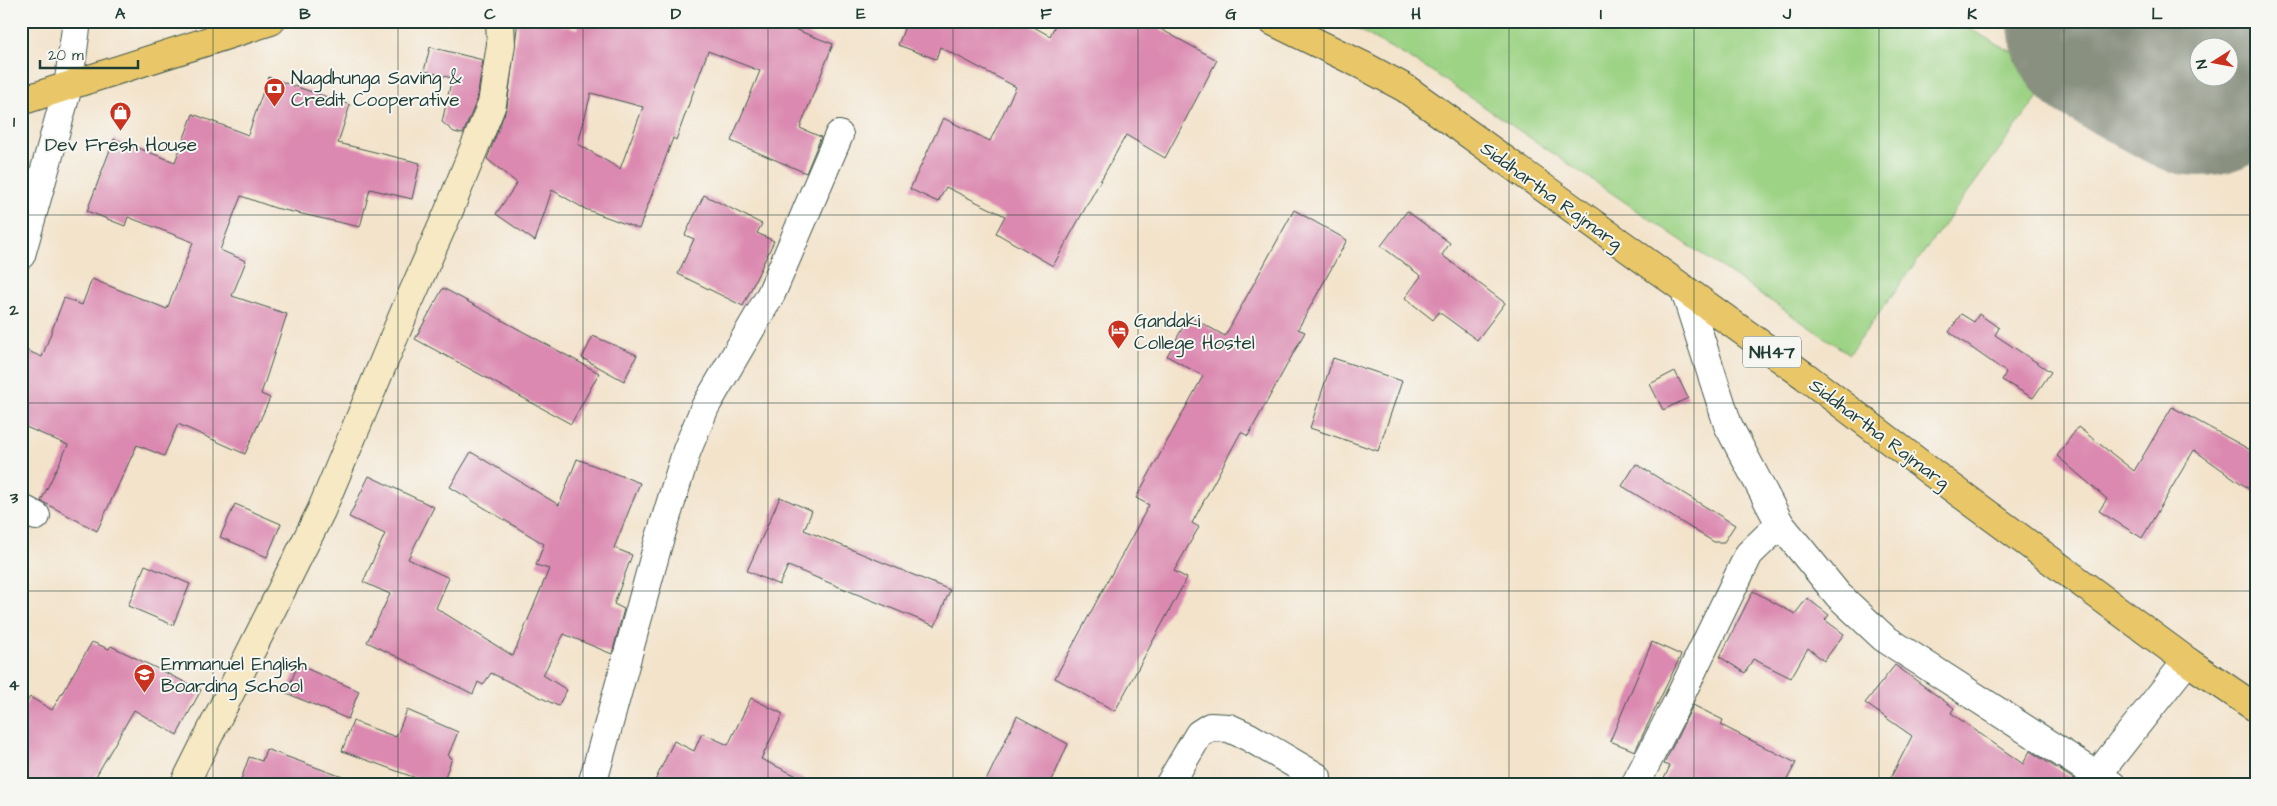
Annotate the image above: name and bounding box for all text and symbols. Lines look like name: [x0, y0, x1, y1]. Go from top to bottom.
text: A: [115, 3, 126, 25]
text: B: [299, 3, 311, 25]
text: C: [484, 3, 496, 25]
text: D: [671, 3, 682, 25]
text: E: [856, 3, 866, 25]
text: F: [1040, 3, 1052, 25]
text: G: [1225, 3, 1237, 25]
text: H: [1411, 3, 1421, 25]
text: I: [1600, 3, 1602, 25]
text: J: [1782, 3, 1792, 25]
text: K: [1967, 3, 1977, 25]
text: L: [2151, 3, 2163, 25]
scale bar: [40, 38, 138, 70]
north arrow: [2190, 38, 2240, 88]
text: 20 m: [48, 45, 84, 66]
text: N: [2192, 58, 2213, 71]
place label: Nagdhunga Saving & Credit Cooperative: [291, 65, 462, 114]
bank icon: Nagdhunga Saving & Credit Cooperative: [263, 76, 287, 107]
shop icon: Dev Fresh House: [109, 101, 133, 132]
text: 1: [13, 111, 16, 133]
place label: Dev Fresh House: [45, 132, 197, 159]
street label: Siddhartha Rajmarg: [1474, 135, 1628, 258]
text: 2: [8, 299, 19, 321]
place label: Gandaki College Hostel: [1134, 308, 1255, 358]
hotel icon: Gandaki College Hostel: [1106, 319, 1130, 350]
road number: NH47: [1743, 337, 1801, 368]
street label: Siddhartha Rajmarg: [1803, 372, 1955, 497]
text: 3: [9, 487, 19, 509]
place label: Emmanuel English Boarding School: [161, 651, 307, 701]
school or university icon: Emmanuel English Boarding School: [133, 662, 157, 693]
text: 4: [9, 674, 20, 696]

